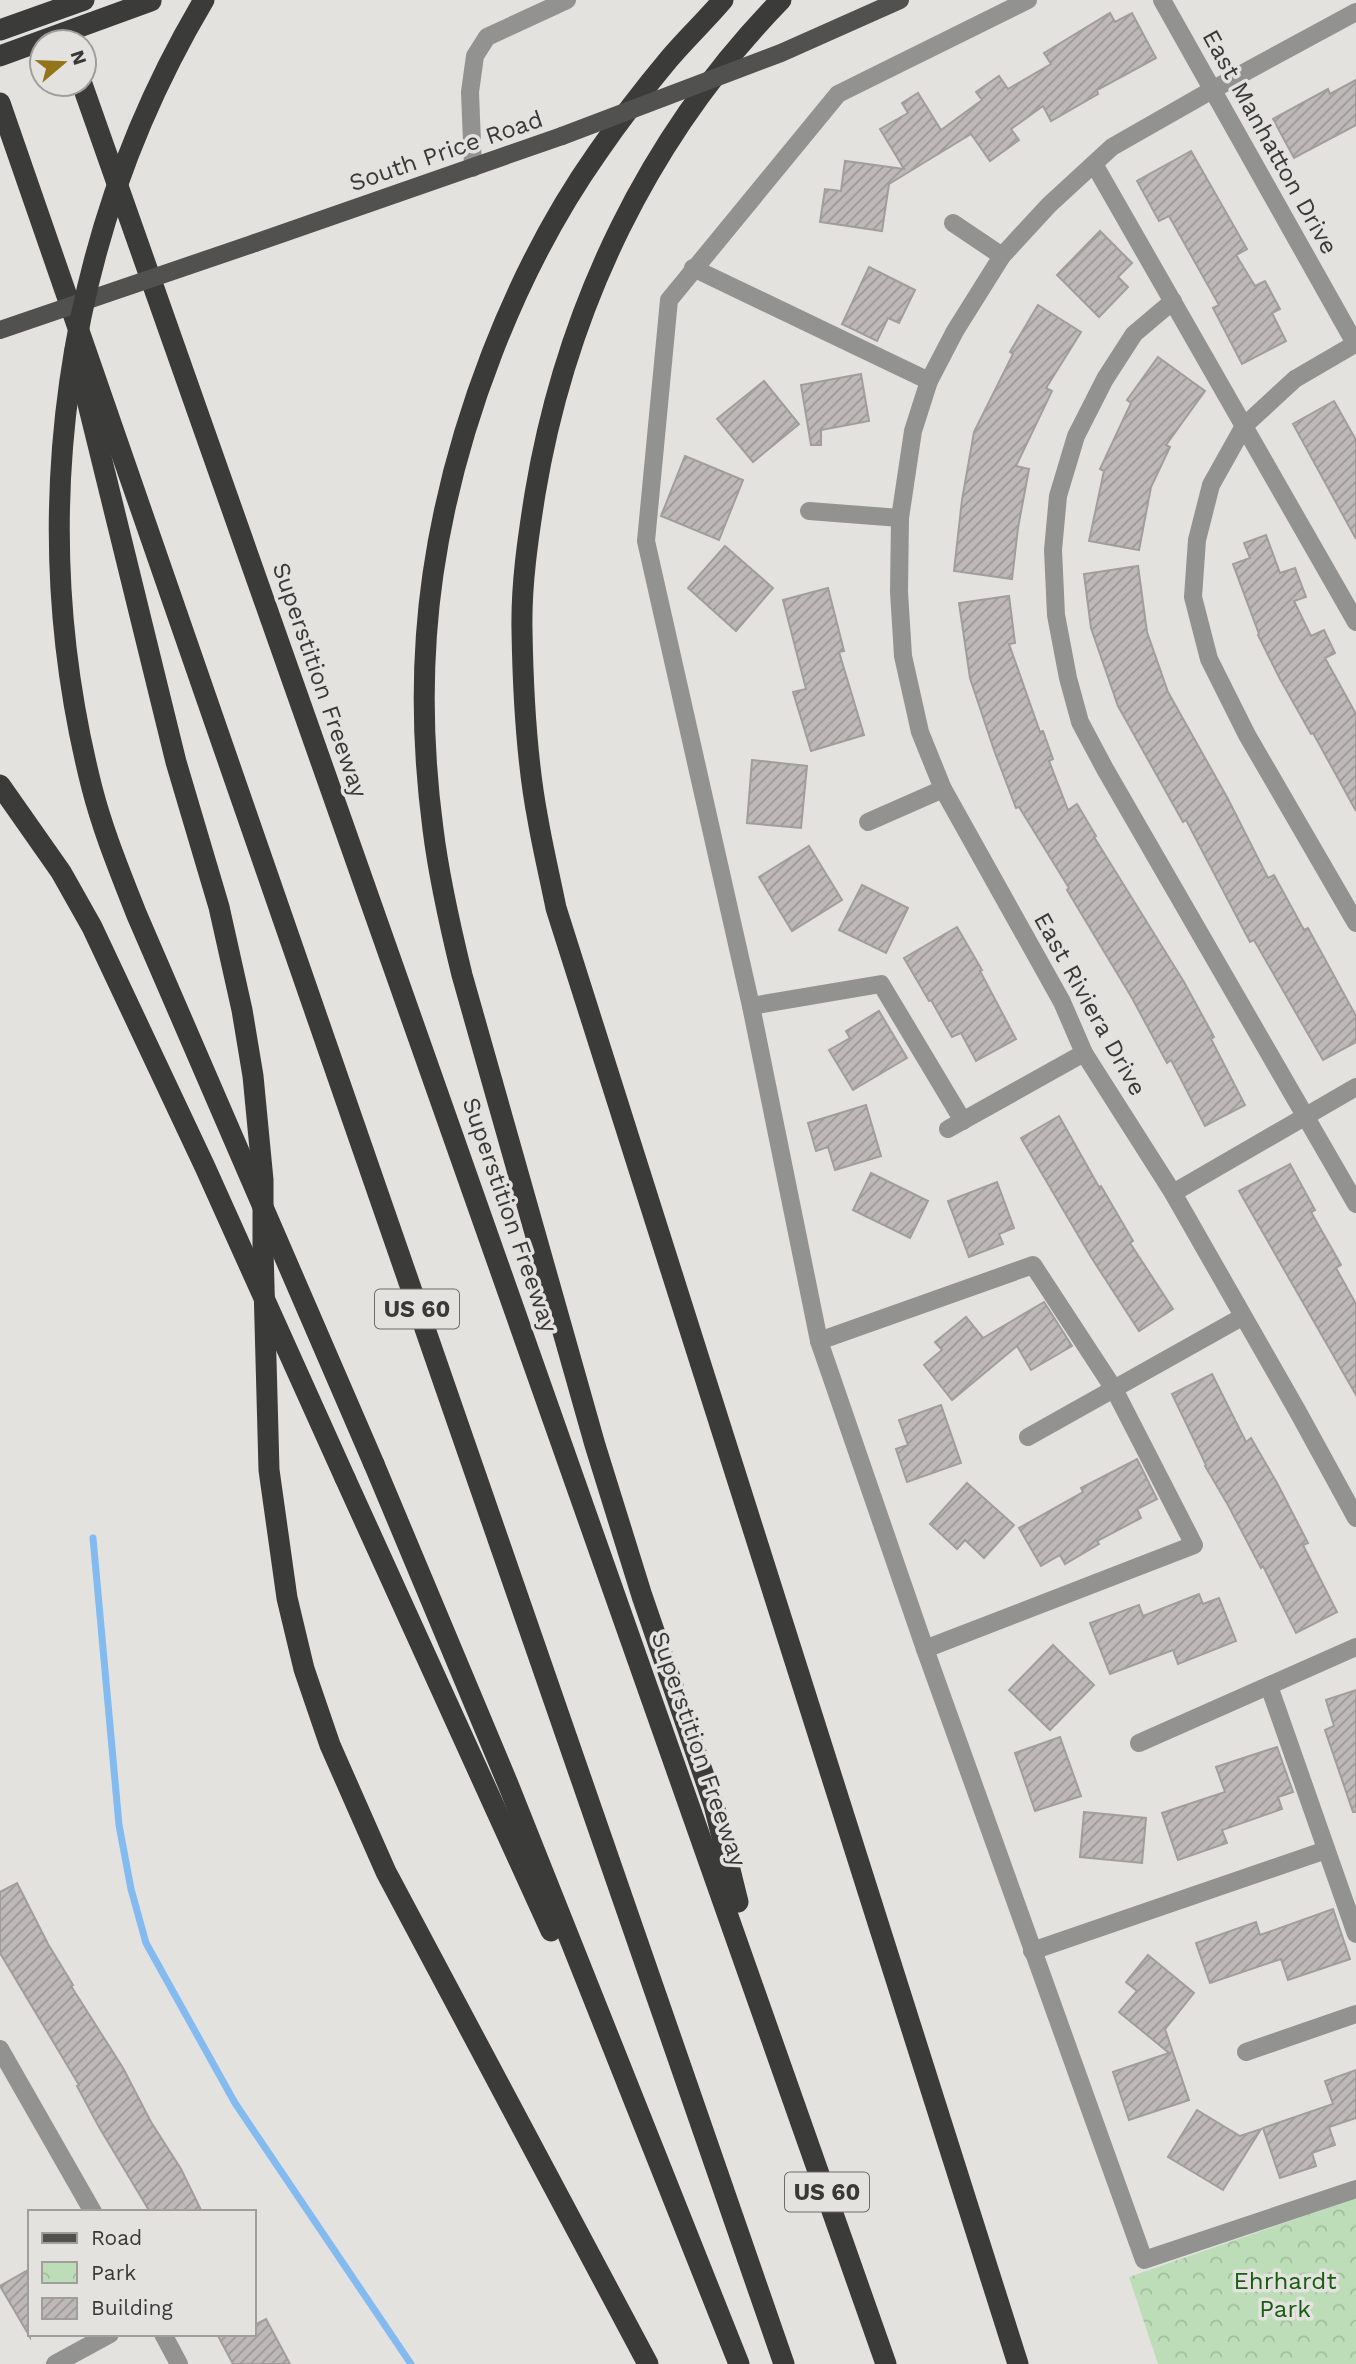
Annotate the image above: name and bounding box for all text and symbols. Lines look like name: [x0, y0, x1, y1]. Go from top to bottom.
street label: East Manhatton Drive: [1197, 25, 1343, 259]
north arrow: [28, 28, 98, 98]
text: N: [65, 47, 92, 68]
street label: South Price Road: [346, 105, 546, 197]
street label: Superstition Freeway: [267, 559, 374, 802]
street label: East Riviera Drive: [1028, 908, 1152, 1100]
street label: Superstition Freeway: [457, 1094, 564, 1337]
road number: US 60: [375, 1290, 459, 1328]
street label: Superstition Freeway: [646, 1628, 753, 1871]
road number: US 60: [785, 2172, 869, 2212]
legend: [28, 2210, 256, 2336]
text: Road: [91, 2225, 142, 2250]
text: Park: [91, 2260, 136, 2285]
park label: Ehrhardt Park: [1234, 2267, 1336, 2323]
text: Building: [91, 2295, 173, 2320]

